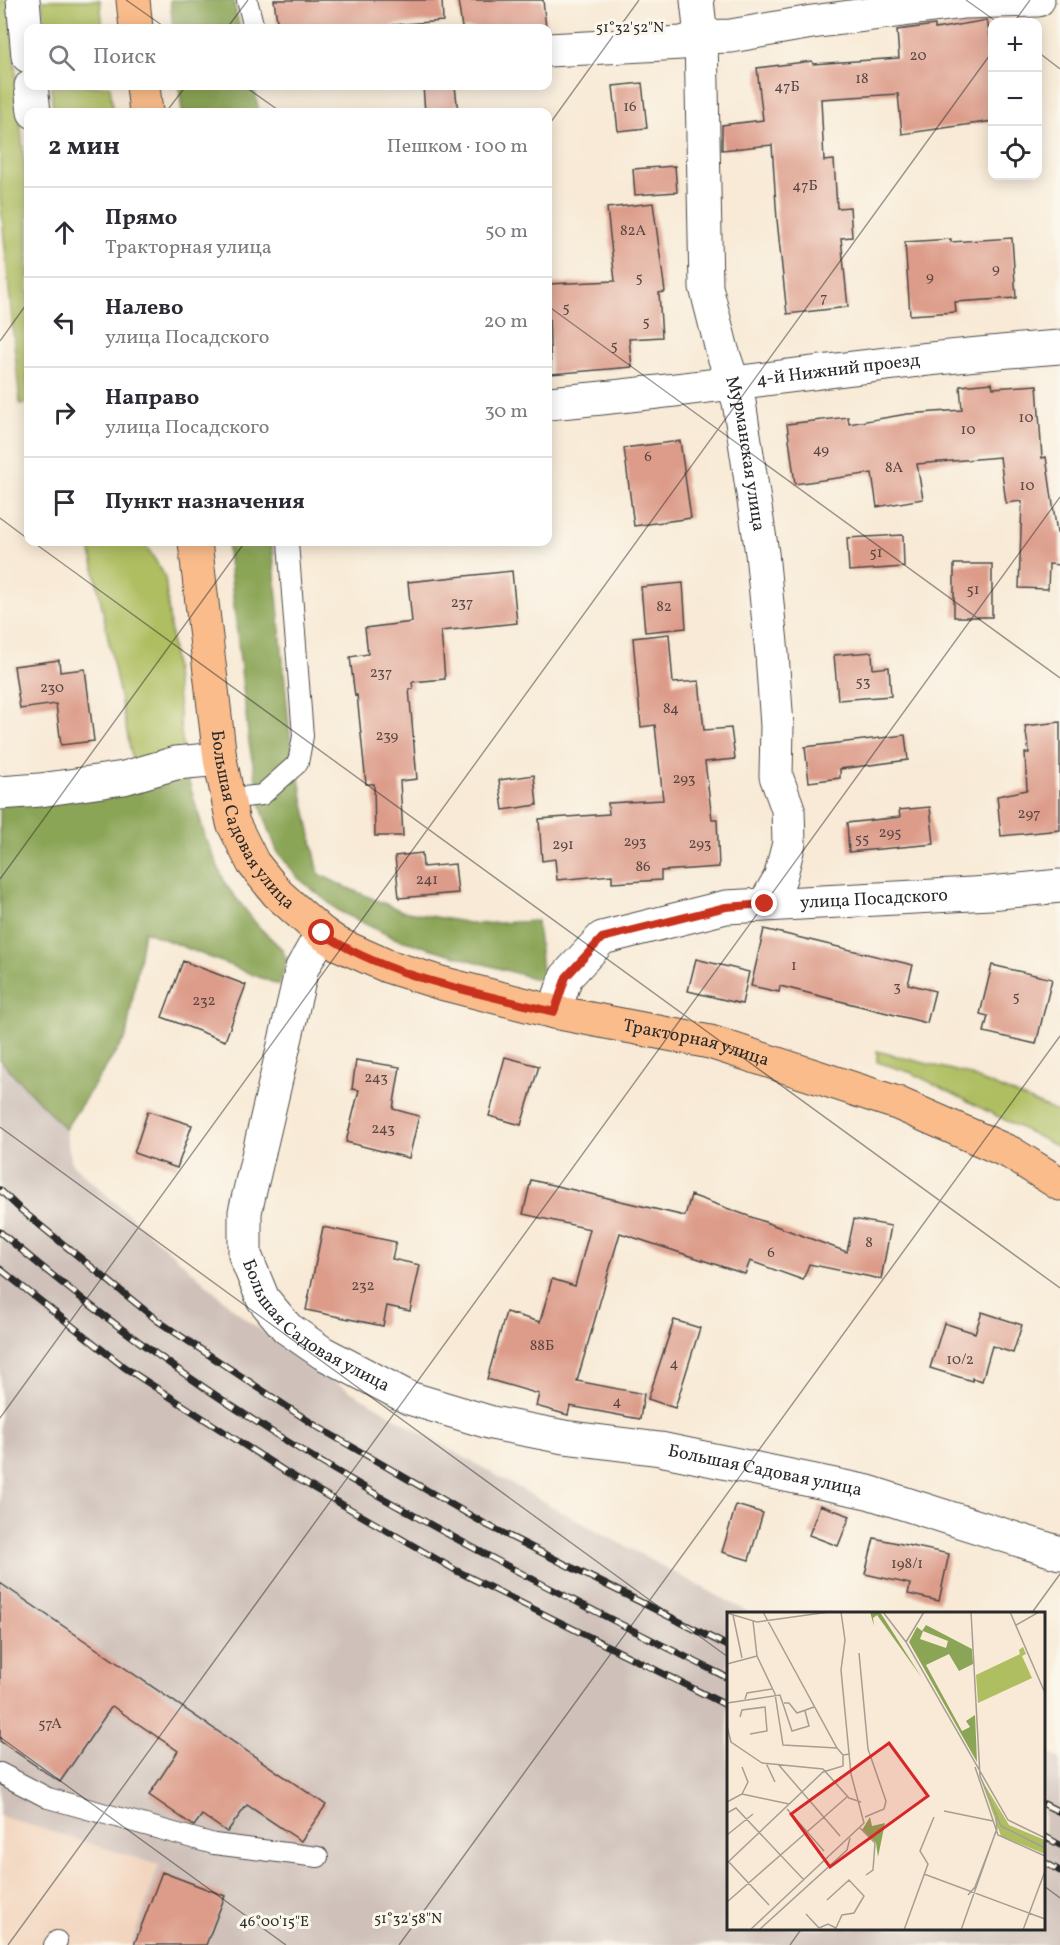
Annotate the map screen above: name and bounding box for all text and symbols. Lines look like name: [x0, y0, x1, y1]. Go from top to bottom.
text: 51°32'52"N: [596, 18, 664, 39]
map controls: [988, 18, 1042, 180]
button: +: [988, 18, 1042, 72]
search box: [24, 24, 552, 90]
icon: search: [45, 41, 78, 74]
text: Поиск: [93, 42, 156, 73]
house number: 20: [910, 46, 926, 67]
house number: 18: [855, 69, 869, 90]
button: −: [988, 72, 1042, 126]
house number: 47Б: [774, 77, 800, 98]
house number: 16: [623, 97, 637, 118]
button: locate: [988, 126, 1042, 180]
text: 2 мин: [48, 129, 120, 165]
text: Пешком · 100 m: [387, 133, 528, 161]
house number: 47Б: [792, 176, 818, 197]
text: Прямо: [105, 203, 177, 234]
icon: ahead: [48, 216, 81, 249]
text: 50 m: [485, 218, 528, 246]
house number: 82А: [620, 221, 647, 242]
text: Тракторная улица: [105, 234, 272, 262]
house number: 9: [992, 259, 1000, 280]
house number: 9: [926, 267, 934, 288]
house number: 5: [635, 268, 643, 289]
house number: 7: [820, 288, 828, 309]
text: Налево: [105, 293, 184, 324]
house number: 5: [562, 298, 570, 319]
icon: left: [48, 306, 81, 339]
text: 20 m: [484, 308, 528, 336]
house number: 5: [642, 312, 650, 333]
text: улица Посадского: [105, 324, 270, 352]
house number: 5: [610, 336, 618, 357]
street label: 4-й Нижний проезд: [755, 348, 921, 393]
street label: Мурманская улица: [719, 373, 771, 533]
text: Направо: [105, 383, 199, 414]
icon: right: [48, 396, 81, 429]
text: 30 m: [484, 398, 528, 426]
house number: 10: [1019, 408, 1033, 429]
text: улица Посадского: [105, 414, 270, 442]
house number: 10: [961, 420, 975, 441]
house number: 49: [813, 440, 829, 461]
house number: 6: [644, 447, 652, 468]
house number: 8А: [885, 458, 904, 479]
house number: 10: [1020, 476, 1034, 497]
icon: arrive: [48, 486, 81, 519]
text: Пункт назначения: [105, 487, 305, 518]
house number: 51: [869, 543, 883, 564]
house number: 51: [966, 580, 980, 601]
house number: 237: [451, 593, 473, 614]
house number: 82: [656, 597, 672, 618]
house number: 237: [370, 663, 392, 684]
house number: 53: [856, 672, 870, 693]
house number: 230: [40, 678, 64, 699]
house number: 84: [663, 699, 679, 720]
house number: 239: [376, 726, 399, 747]
street label: Большая Садовая улица: [204, 729, 300, 916]
house number: 293: [672, 769, 696, 790]
house number: 297: [1018, 804, 1040, 825]
house number: 295: [879, 823, 901, 844]
house number: 55: [855, 829, 869, 850]
house number: 293: [623, 832, 647, 853]
house number: 293: [688, 834, 712, 855]
house number: 291: [552, 835, 574, 856]
house number: 86: [635, 857, 651, 878]
house number: 241: [416, 870, 438, 891]
street label: улица Посадского: [799, 883, 949, 916]
route end: [751, 890, 777, 916]
route start: [308, 919, 334, 945]
house number: 1: [791, 956, 797, 977]
house number: 3: [893, 977, 901, 998]
house number: 5: [1012, 987, 1020, 1008]
house number: 232: [192, 991, 216, 1012]
street label: Тракторная улица: [621, 1013, 773, 1073]
house number: 243: [364, 1068, 388, 1089]
house number: 243: [371, 1119, 395, 1140]
house number: 8: [865, 1233, 873, 1254]
house number: 6: [767, 1243, 775, 1264]
street label: Большая Садовая улица: [235, 1255, 394, 1398]
house number: 232: [351, 1276, 375, 1297]
house number: 88Б: [530, 1336, 554, 1357]
house number: 10/2: [946, 1350, 974, 1371]
house number: 4: [670, 1354, 679, 1375]
house number: 4: [613, 1392, 622, 1413]
street label: Большая Садовая улица: [666, 1438, 864, 1503]
house number: 198/1: [891, 1554, 923, 1575]
inset map: [727, 1612, 1045, 1930]
house number: 57А: [38, 1714, 62, 1735]
text: 51°32'58"N: [374, 1909, 442, 1930]
text: 46°00'15"E: [239, 1912, 309, 1933]

